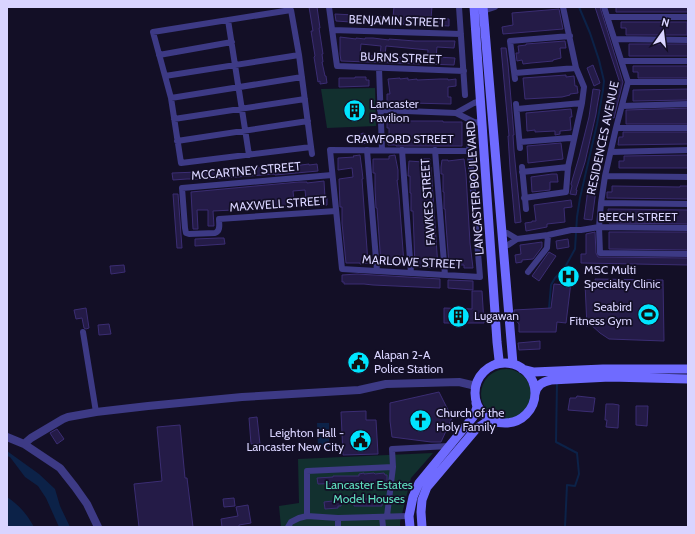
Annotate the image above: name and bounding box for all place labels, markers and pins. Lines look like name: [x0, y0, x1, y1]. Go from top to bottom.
place label: Lancaster Pavilion: [370, 96, 419, 125]
building icon: Lancaster Pavilion: [342, 98, 368, 124]
place label: MSC Multi Specialty Clinic: [584, 262, 661, 291]
hospital icon: MSC Multi Specialty Clinic: [555, 264, 581, 290]
place label: Seabird Fitness Gym: [569, 299, 632, 328]
sports icon: Seabird Fitness Gym: [635, 301, 661, 327]
building icon: Lugawan: [446, 303, 472, 329]
place label: Lugawan: [474, 308, 519, 323]
place label: Alapan 2-A Police Station: [374, 347, 444, 376]
public building icon: Alapan 2-A Police Station: [346, 349, 372, 375]
place label: Church of the Holy Family: [436, 405, 504, 434]
church icon: Church of the Holy Family: [408, 407, 434, 433]
place label: Leighton Hall - Lancaster New City: [246, 425, 344, 454]
public building icon: Leighton Hall - Lancaster New City: [347, 427, 373, 453]

